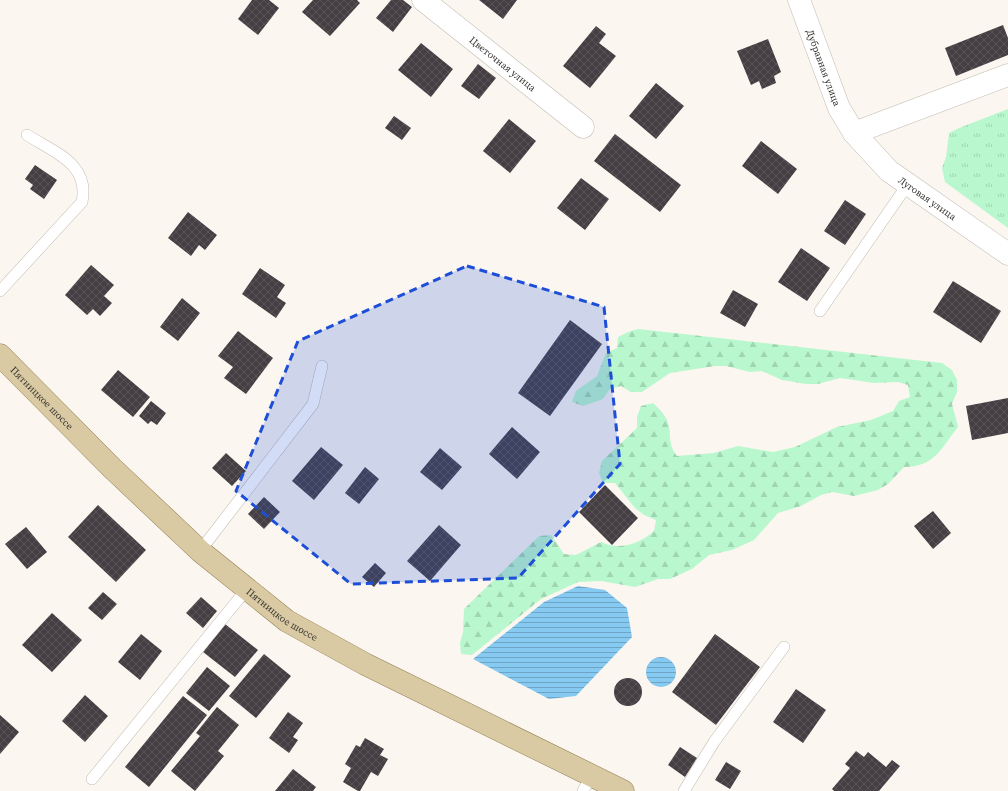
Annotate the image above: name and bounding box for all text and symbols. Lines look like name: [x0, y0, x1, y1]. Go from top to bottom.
street label: Дубравная улица: [803, 28, 844, 109]
street label: Цветочная улица: [467, 33, 539, 95]
street label: Луговая улица: [896, 174, 960, 224]
street label: Пятницкое шоссе: [8, 363, 76, 433]
street label: Пятницкое шоссе: [244, 585, 320, 644]

